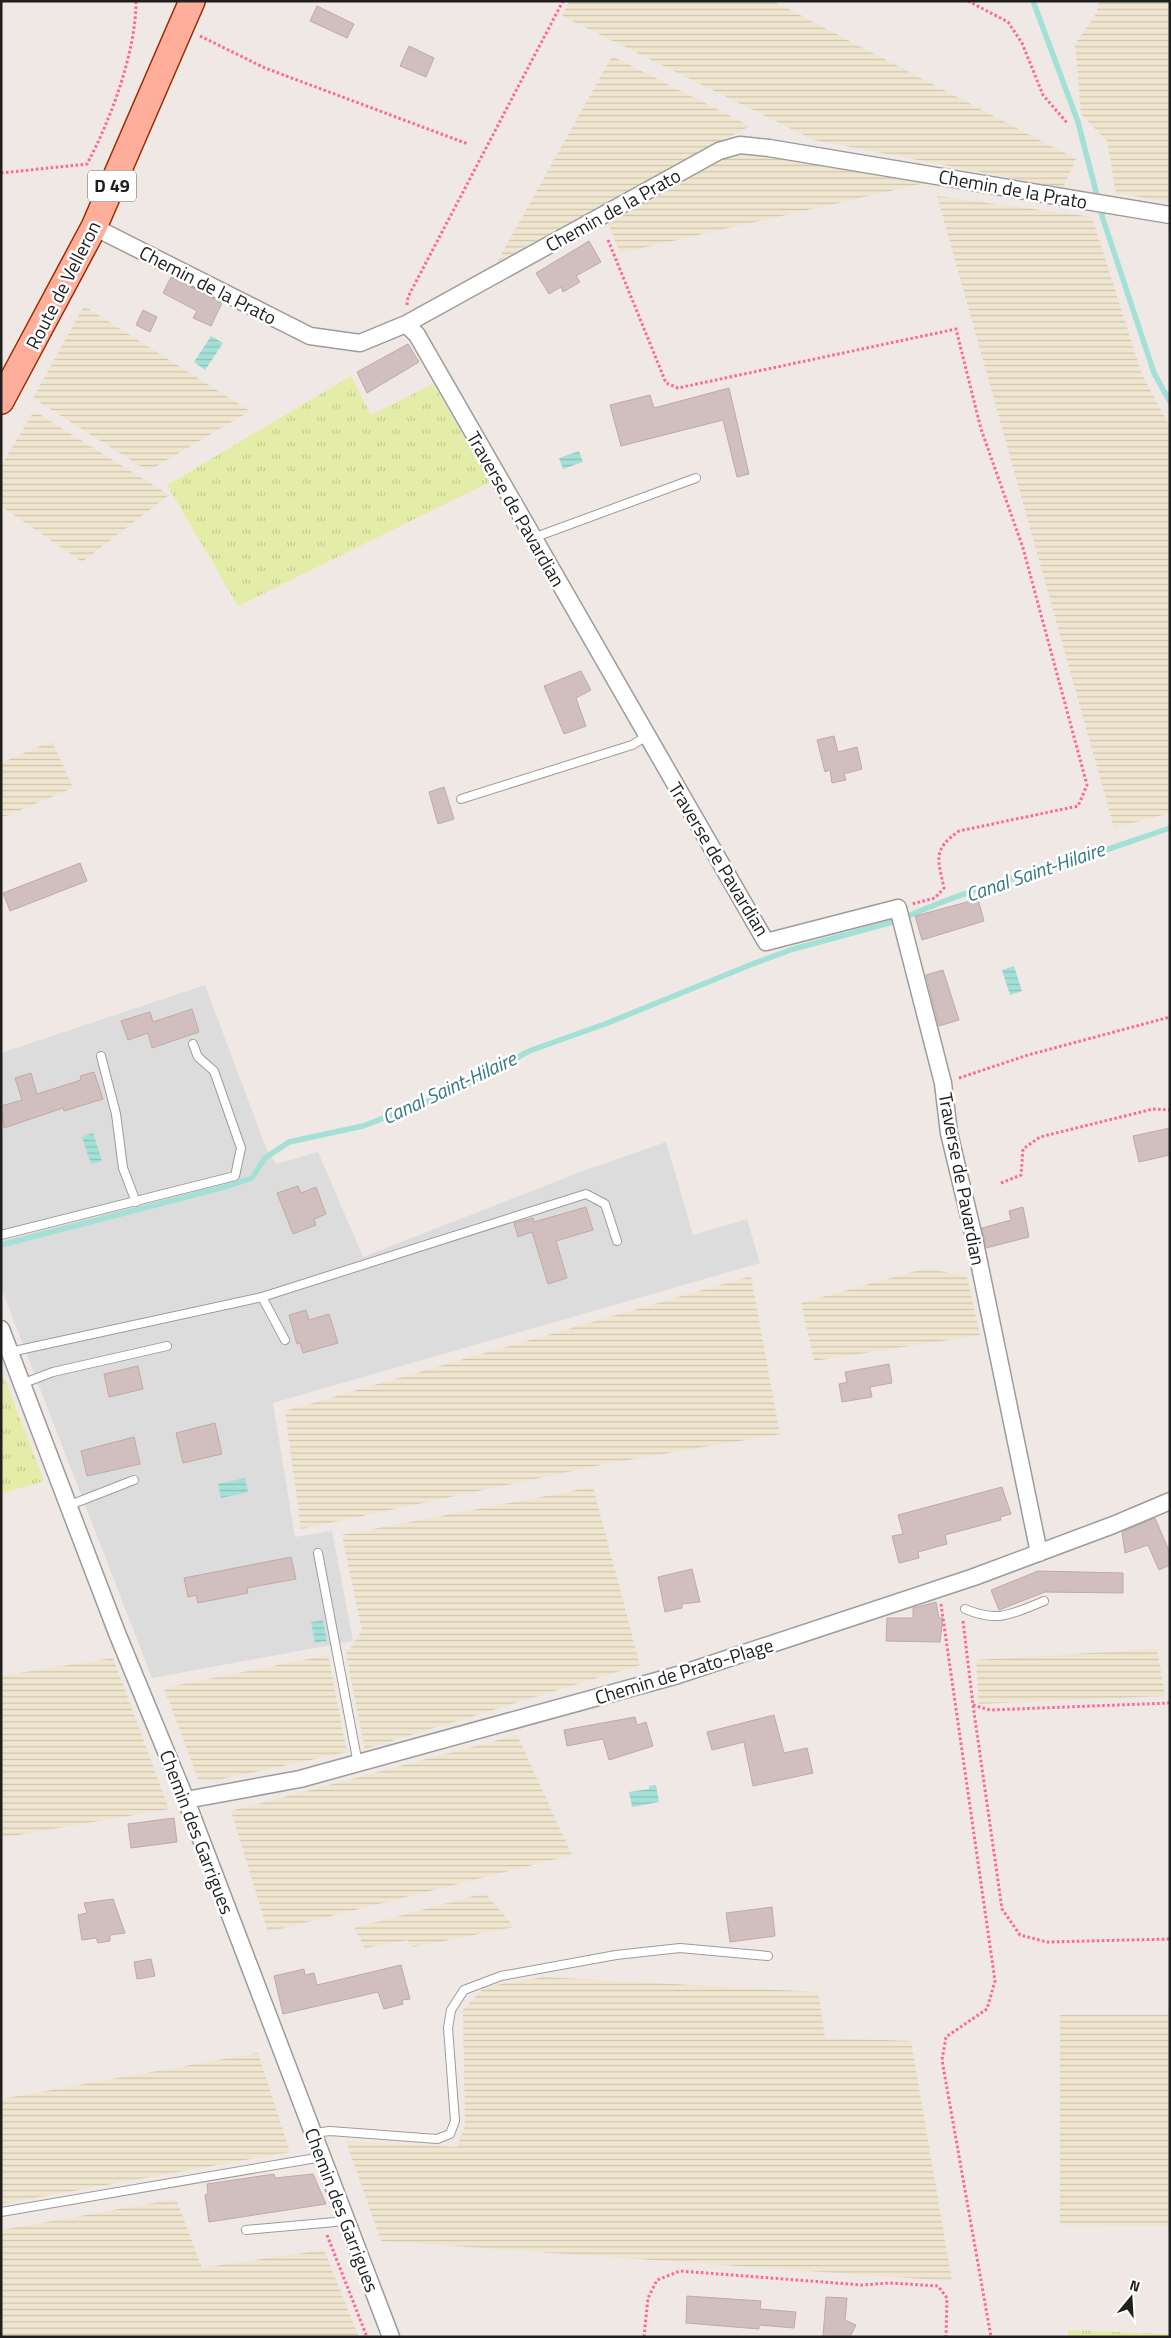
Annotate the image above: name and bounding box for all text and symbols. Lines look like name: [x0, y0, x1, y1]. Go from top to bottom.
street label: Chemin de la Prato: [540, 160, 686, 259]
street label: Chemin de la Prato: [936, 161, 1090, 216]
road number: D 49: [88, 170, 136, 202]
street label: Route de Velleron: [18, 215, 107, 354]
street label: Chemin de la Prato: [135, 237, 282, 332]
street label: Traverse de Pavardian: [460, 426, 573, 592]
street label: Traverse de Pavardian: [662, 776, 777, 941]
water label: Canal Saint-Hilaire: [961, 833, 1110, 910]
water label: Canal Saint-Hilaire: [376, 1042, 523, 1132]
street label: Traverse de Pavardian: [932, 1090, 993, 1268]
street label: Chemin de Prato-Plage: [591, 1630, 777, 1711]
street label: Chemin des Garrigues: [153, 1745, 242, 1918]
street label: Chemin des Garrigues: [298, 2123, 387, 2296]
north arrow: [1106, 2273, 1156, 2323]
text: N: [1127, 2274, 1143, 2297]

